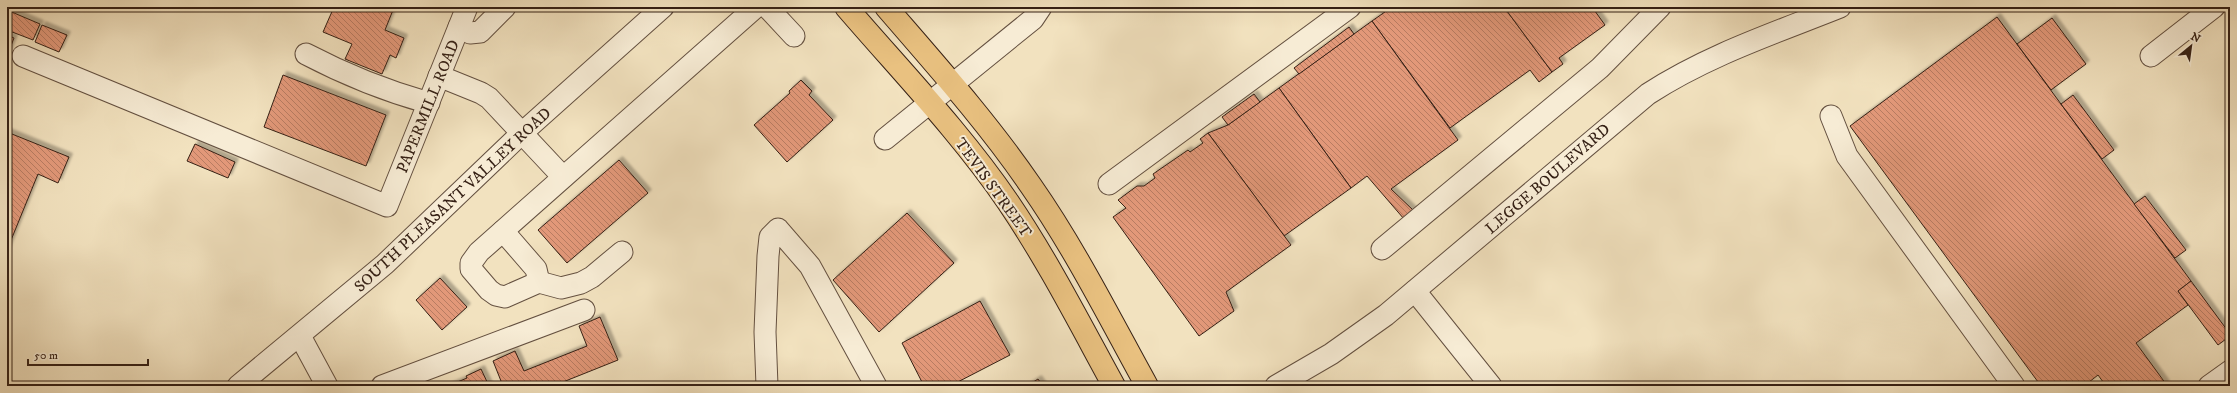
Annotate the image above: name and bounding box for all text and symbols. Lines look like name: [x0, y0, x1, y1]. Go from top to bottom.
north arrow: [2171, 26, 2211, 66]
text: N: [2188, 30, 2203, 46]
street label: PAPERMILL ROAD: [392, 37, 464, 176]
street label: SOUTH PLEASANT VALLEY ROAD: [350, 103, 555, 296]
street label: LEGGE BOULEVARD: [1481, 119, 1614, 238]
street label: TEVIS STREET: [950, 134, 1036, 241]
scale bar: [28, 341, 148, 367]
text: 50 m: [34, 348, 58, 363]

